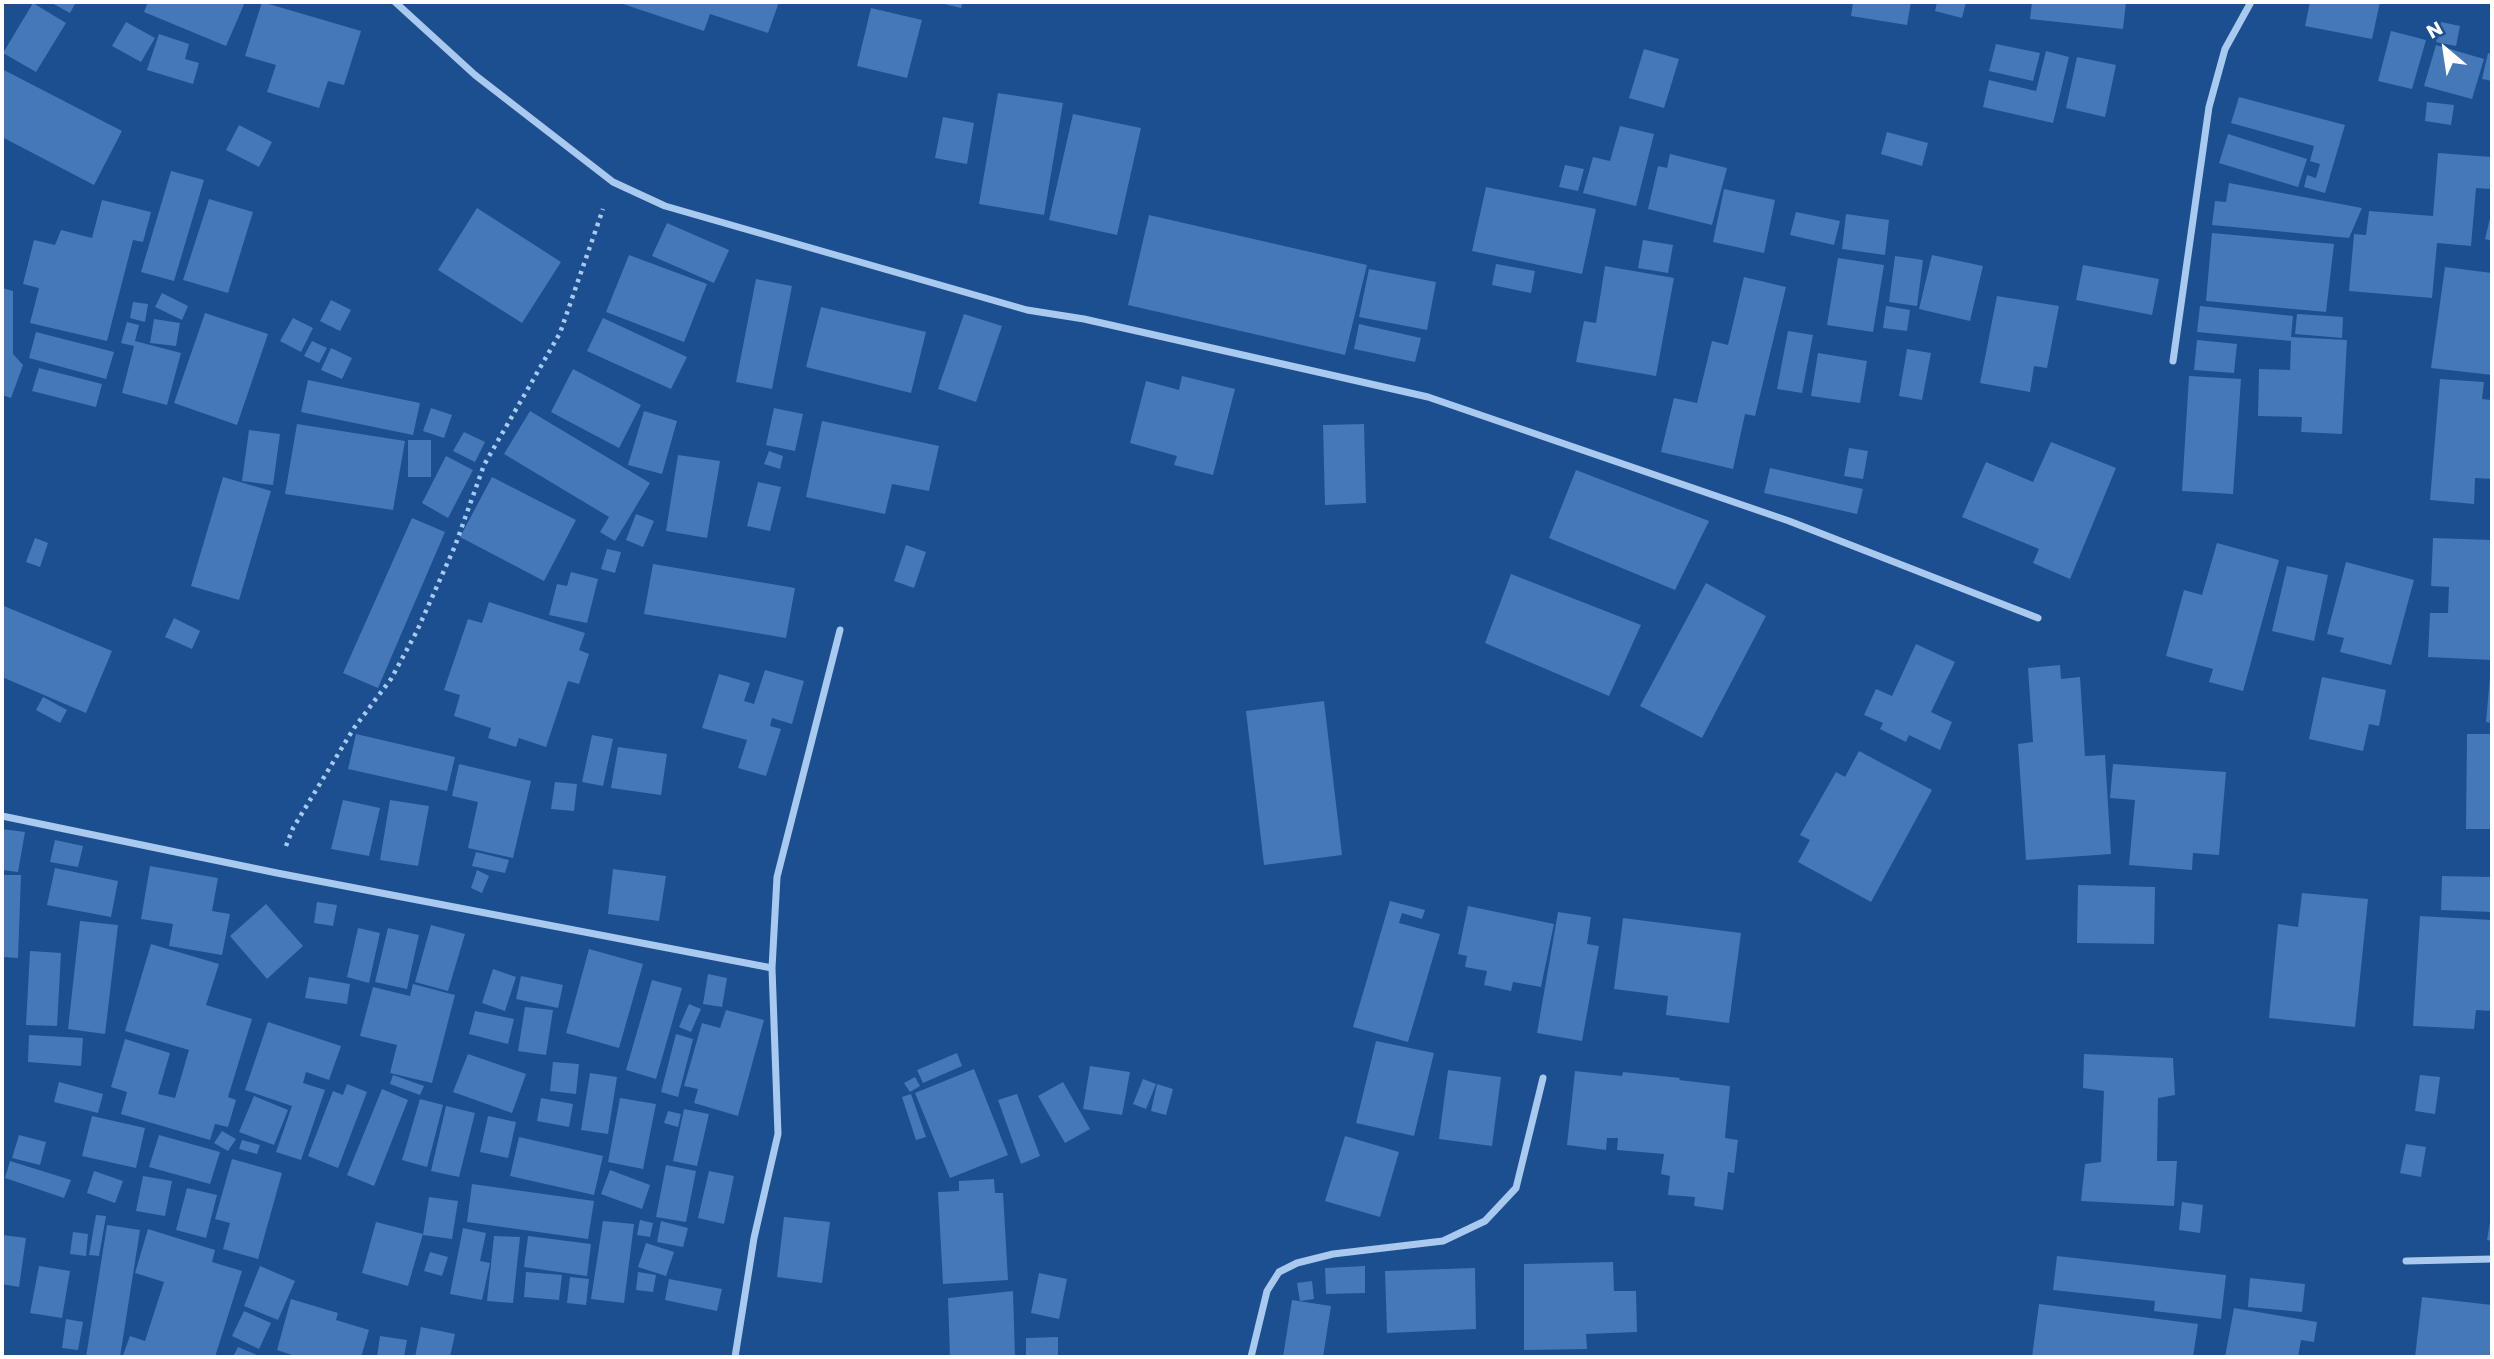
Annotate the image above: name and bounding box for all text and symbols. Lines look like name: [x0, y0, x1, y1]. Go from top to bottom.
north arrow: [2410, 14, 2480, 84]
text: N: [2422, 15, 2447, 45]

